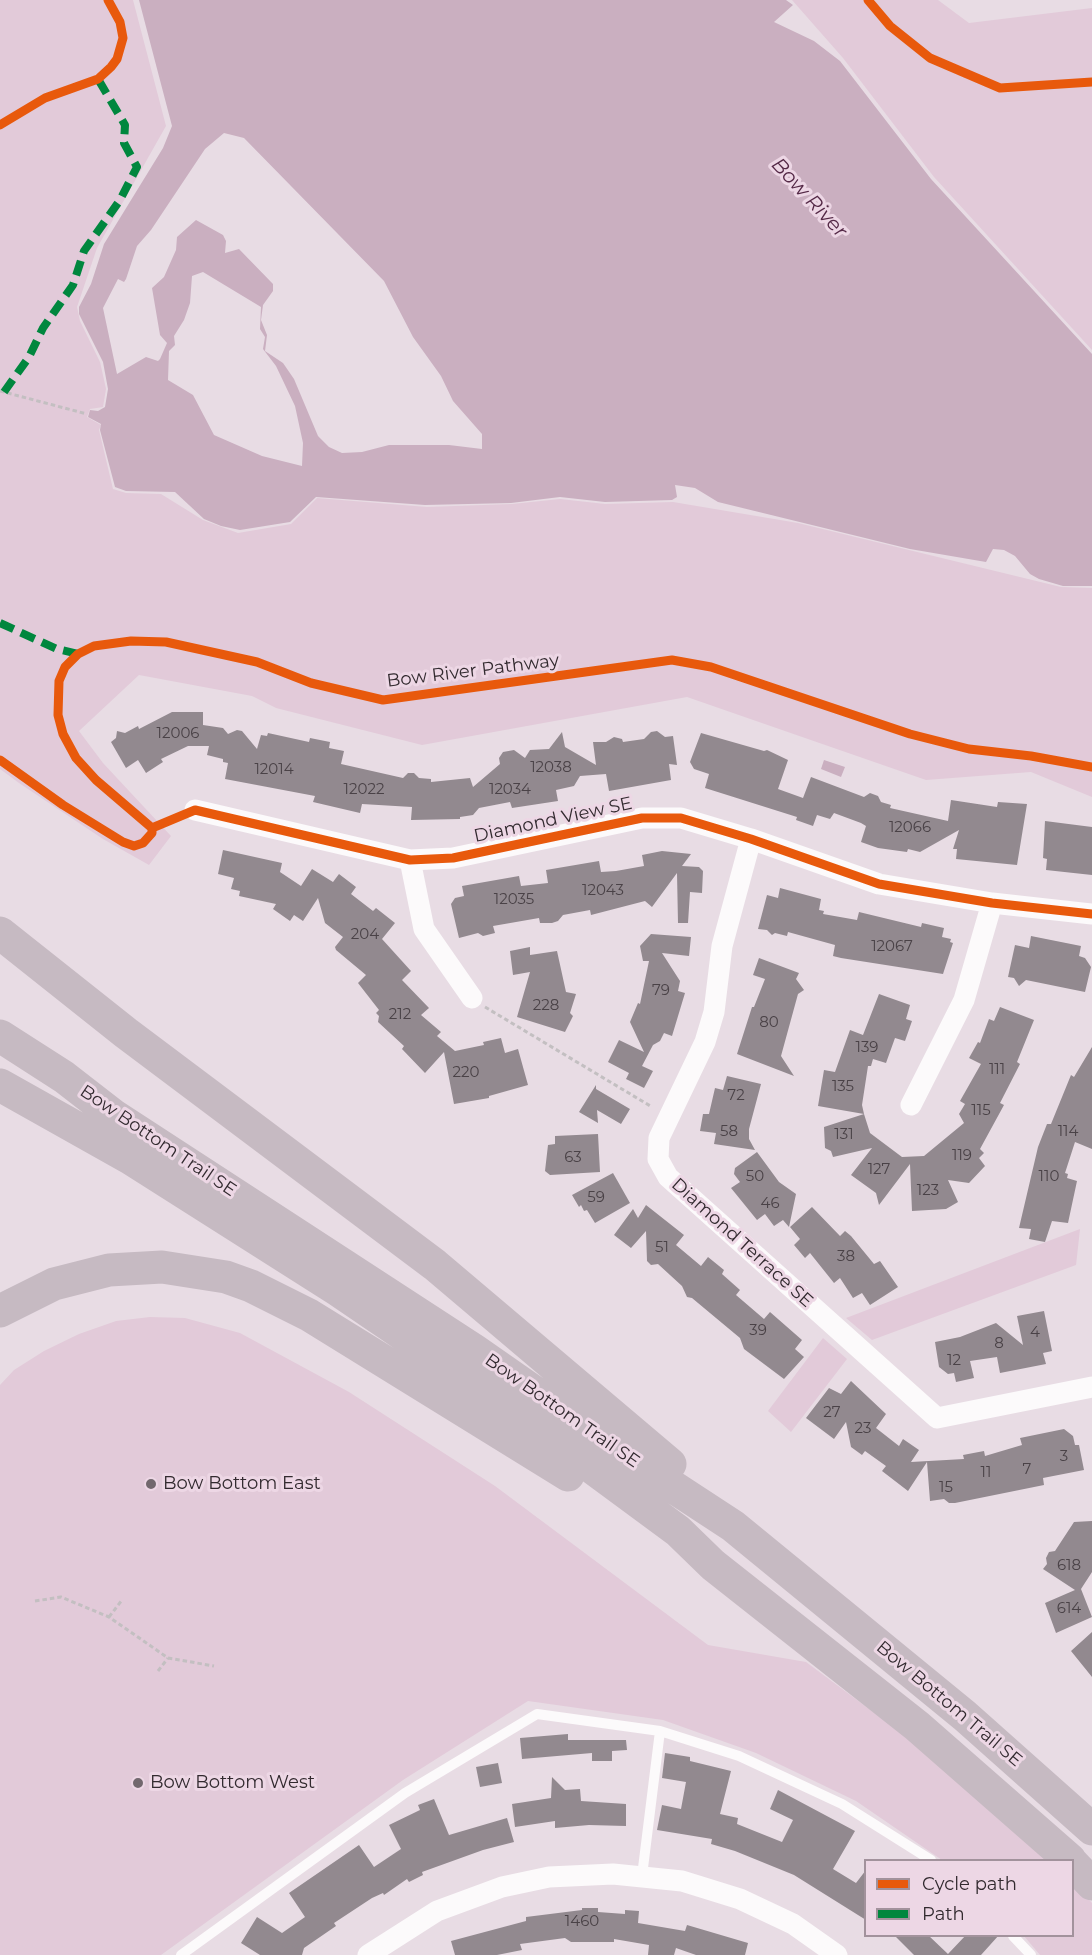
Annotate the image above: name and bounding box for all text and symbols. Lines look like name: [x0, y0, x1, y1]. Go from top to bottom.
water label: Bow River: [766, 153, 852, 243]
street label: Bow River Pathway: [386, 650, 560, 692]
house number: 12006: [157, 725, 199, 743]
house number: 12038: [530, 759, 572, 777]
house number: 12014: [254, 761, 294, 779]
house number: 12022: [344, 781, 384, 799]
house number: 12034: [489, 781, 531, 799]
street label: Diamond View SE: [472, 793, 634, 847]
house number: 12066: [889, 819, 931, 837]
house number: 12043: [582, 882, 624, 900]
house number: 12035: [494, 891, 534, 909]
house number: 204: [351, 926, 379, 944]
house number: 12067: [871, 938, 913, 956]
house number: 79: [652, 982, 670, 1000]
house number: 228: [533, 997, 559, 1015]
house number: 212: [389, 1006, 411, 1024]
house number: 80: [759, 1014, 779, 1032]
house number: 139: [855, 1039, 879, 1057]
house number: 111: [989, 1061, 1005, 1079]
house number: 220: [453, 1064, 479, 1082]
house number: 135: [832, 1078, 854, 1096]
street label: Bow Bottom Trail SE: [76, 1081, 240, 1201]
house number: 72: [727, 1087, 745, 1105]
house number: 115: [971, 1102, 991, 1120]
house number: 58: [720, 1123, 738, 1141]
house number: 114: [1058, 1123, 1078, 1141]
house number: 131: [834, 1126, 854, 1144]
house number: 119: [952, 1147, 972, 1165]
house number: 63: [564, 1149, 582, 1167]
house number: 127: [868, 1161, 890, 1179]
house number: 50: [746, 1168, 764, 1186]
house number: 110: [1039, 1168, 1059, 1186]
street label: Diamond Terrace SE: [667, 1174, 817, 1312]
house number: 123: [917, 1182, 939, 1200]
house number: 59: [587, 1189, 605, 1207]
house number: 46: [760, 1195, 780, 1213]
house number: 51: [655, 1239, 669, 1257]
house number: 38: [837, 1248, 855, 1266]
house number: 39: [749, 1322, 767, 1340]
house number: 4: [1030, 1324, 1040, 1342]
house number: 8: [994, 1335, 1004, 1353]
street label: Bow Bottom Trail SE: [481, 1349, 643, 1473]
house number: 12: [947, 1352, 961, 1370]
house number: 27: [823, 1404, 841, 1422]
house number: 23: [855, 1420, 871, 1438]
house number: 3: [1060, 1448, 1068, 1466]
house number: 7: [1023, 1461, 1031, 1479]
house number: 11: [981, 1464, 991, 1482]
place label: Bow Bottom East: [163, 1473, 321, 1495]
marker: Bow Bottom East: [144, 1477, 158, 1491]
house number: 15: [939, 1479, 953, 1497]
house number: 618: [1057, 1557, 1081, 1575]
house number: 614: [1057, 1600, 1081, 1618]
street label: Bow Bottom Trail SE: [872, 1637, 1026, 1771]
place label: Bow Bottom West: [150, 1772, 315, 1794]
marker: Bow Bottom West: [131, 1776, 145, 1790]
legend: [864, 1859, 1074, 1937]
text: Cycle path: [922, 1873, 1017, 1895]
text: Path: [922, 1903, 965, 1925]
house number: 1460: [565, 1913, 599, 1931]

